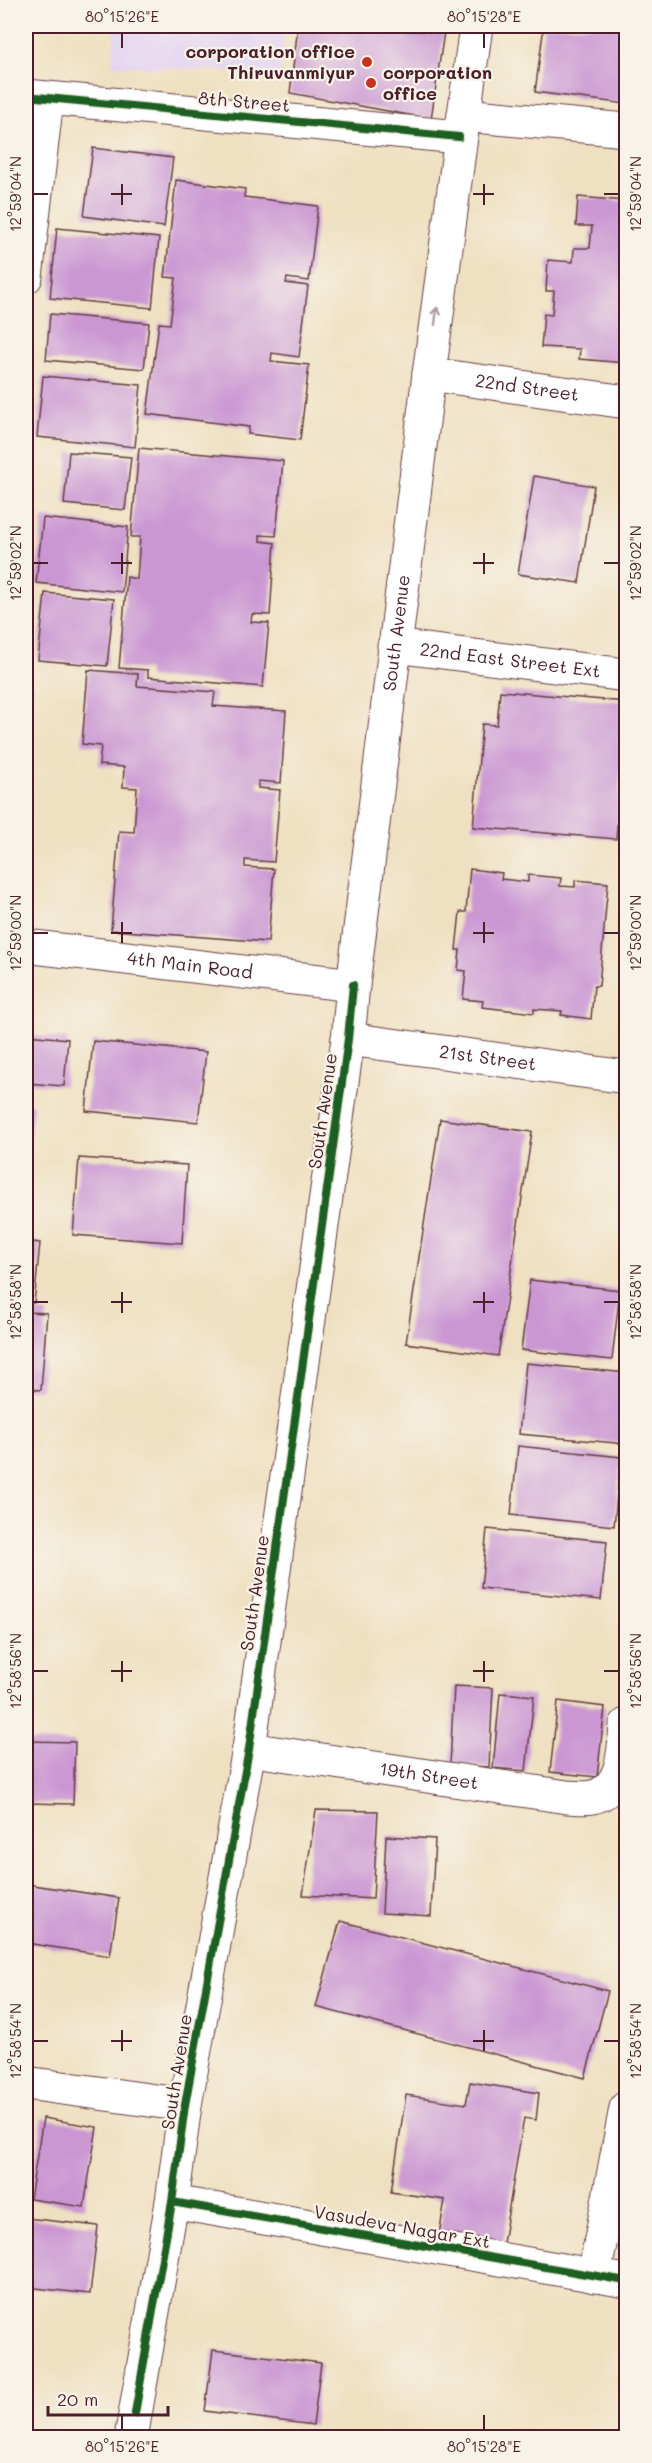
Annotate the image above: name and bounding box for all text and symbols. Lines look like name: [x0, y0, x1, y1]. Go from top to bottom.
text: 80°15'26"E: [85, 6, 159, 26]
text: 80°15'28"E: [447, 6, 521, 26]
place label: corporation office Thiruvanmiyur: [186, 39, 355, 84]
marker: corporation office Thiruvanmiyur: [360, 55, 374, 69]
place label: corporation office: [383, 60, 492, 105]
marker: corporation office: [364, 76, 378, 90]
street label: 8th Street: [197, 85, 291, 117]
text: 12°59'04"N: [5, 156, 25, 232]
text: 12°59'04"N: [625, 156, 645, 232]
one-way arrow: [431, 307, 442, 326]
street label: 22nd Street: [474, 368, 581, 406]
text: 12°59'02"N: [5, 525, 25, 601]
text: 12°59'02"N: [625, 525, 645, 601]
street label: South Avenue: [377, 573, 415, 692]
street label: 22nd East Street Ext: [419, 636, 602, 683]
text: 12°59'00"N: [5, 895, 25, 971]
text: 12°59'00"N: [625, 895, 645, 971]
street label: 4th Main Road: [126, 945, 254, 984]
street label: 21st Street: [438, 1039, 538, 1076]
street label: South Avenue: [302, 1051, 342, 1170]
text: 12°58'58"N: [5, 1264, 25, 1340]
text: 12°58'58"N: [625, 1264, 645, 1340]
street label: South Avenue: [234, 1533, 274, 1652]
text: 12°58'56"N: [5, 1633, 25, 1709]
text: 12°58'56"N: [625, 1633, 645, 1709]
street label: 19th Street: [378, 1756, 480, 1794]
text: 12°58'54"N: [5, 2003, 25, 2079]
text: 12°58'54"N: [625, 2003, 645, 2079]
street label: South Avenue: [155, 2012, 197, 2131]
street label: Vasudeva Nagar Ext: [312, 2199, 492, 2253]
scale bar: [48, 2379, 168, 2417]
text: 20 m: [57, 2387, 98, 2411]
text: 80°15'26"E: [85, 2436, 159, 2456]
text: 80°15'28"E: [447, 2436, 521, 2456]

